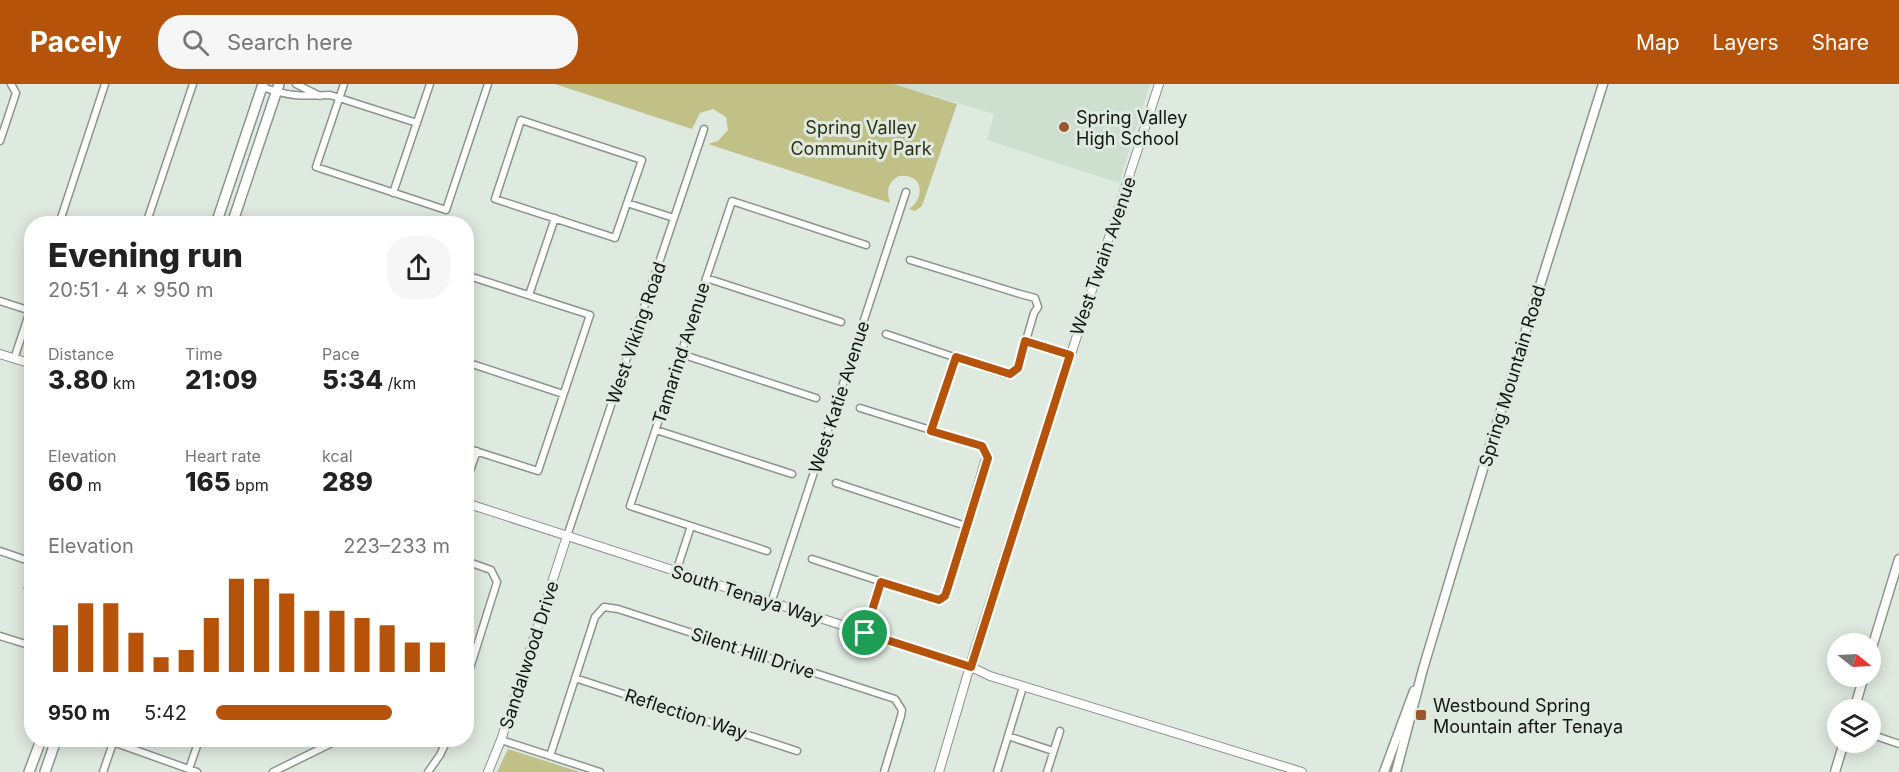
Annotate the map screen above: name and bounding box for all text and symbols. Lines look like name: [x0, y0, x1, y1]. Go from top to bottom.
search box: [158, 15, 578, 69]
text: Pacely: [30, 25, 122, 59]
icon: search: [179, 26, 212, 59]
text: Search here: [227, 29, 353, 55]
text: Map: [1636, 30, 1680, 55]
text: Layers: [1713, 30, 1779, 55]
text: Share: [1812, 30, 1869, 55]
place label: Spring Valley High School: [1076, 107, 1187, 149]
park label: Spring Valley Community Park: [790, 117, 932, 159]
marker: Spring Valley High School: [1057, 120, 1071, 134]
street label: West Twain Avenue: [1066, 174, 1140, 338]
text: Evening run: [48, 235, 243, 275]
button: share: [387, 236, 450, 299]
street label: West Viking Road: [602, 259, 670, 407]
text: 20:51 · 4 × 950 m: [48, 278, 214, 302]
street label: Tamarind Avenue: [648, 280, 714, 426]
street label: Spring Mountain Road: [1474, 283, 1550, 469]
street label: West Katie Avenue: [804, 318, 874, 476]
text: Distance: [48, 344, 114, 364]
text: Time: [185, 344, 223, 364]
text: Pace: [322, 344, 360, 364]
text: 3.80: [48, 364, 108, 395]
text: 21:09: [185, 364, 257, 395]
text: 5:34: [322, 364, 383, 395]
text: km: [108, 373, 135, 393]
text: /km: [383, 373, 416, 393]
text: Elevation: [48, 446, 117, 466]
text: Heart rate: [185, 446, 261, 466]
text: kcal: [322, 446, 353, 466]
text: 60: [48, 466, 83, 497]
text: 165: [185, 466, 231, 497]
text: 289: [322, 466, 373, 497]
text: m: [83, 475, 102, 495]
text: bpm: [231, 475, 269, 495]
text: Elevation: [48, 534, 134, 558]
text: 223–233 m: [343, 534, 450, 558]
street label: South Tenaya Way: [669, 561, 825, 629]
street label: Sandalwood Drive: [495, 578, 563, 732]
pin: [839, 607, 890, 658]
icon: arrive: [848, 616, 881, 649]
street label: Silent Hill Drive: [689, 623, 817, 683]
north arrow: [1827, 633, 1881, 687]
map controls: [1827, 633, 1881, 753]
street label: Reflection Way: [622, 684, 750, 744]
place label: Westbound Spring Mountain after Tenaya: [1433, 695, 1623, 737]
button: layers: [1827, 699, 1881, 753]
text: 950 m: [48, 701, 110, 725]
text: 5:42: [144, 701, 187, 725]
marker: Westbound Spring Mountain after Tenaya: [1414, 708, 1428, 722]

